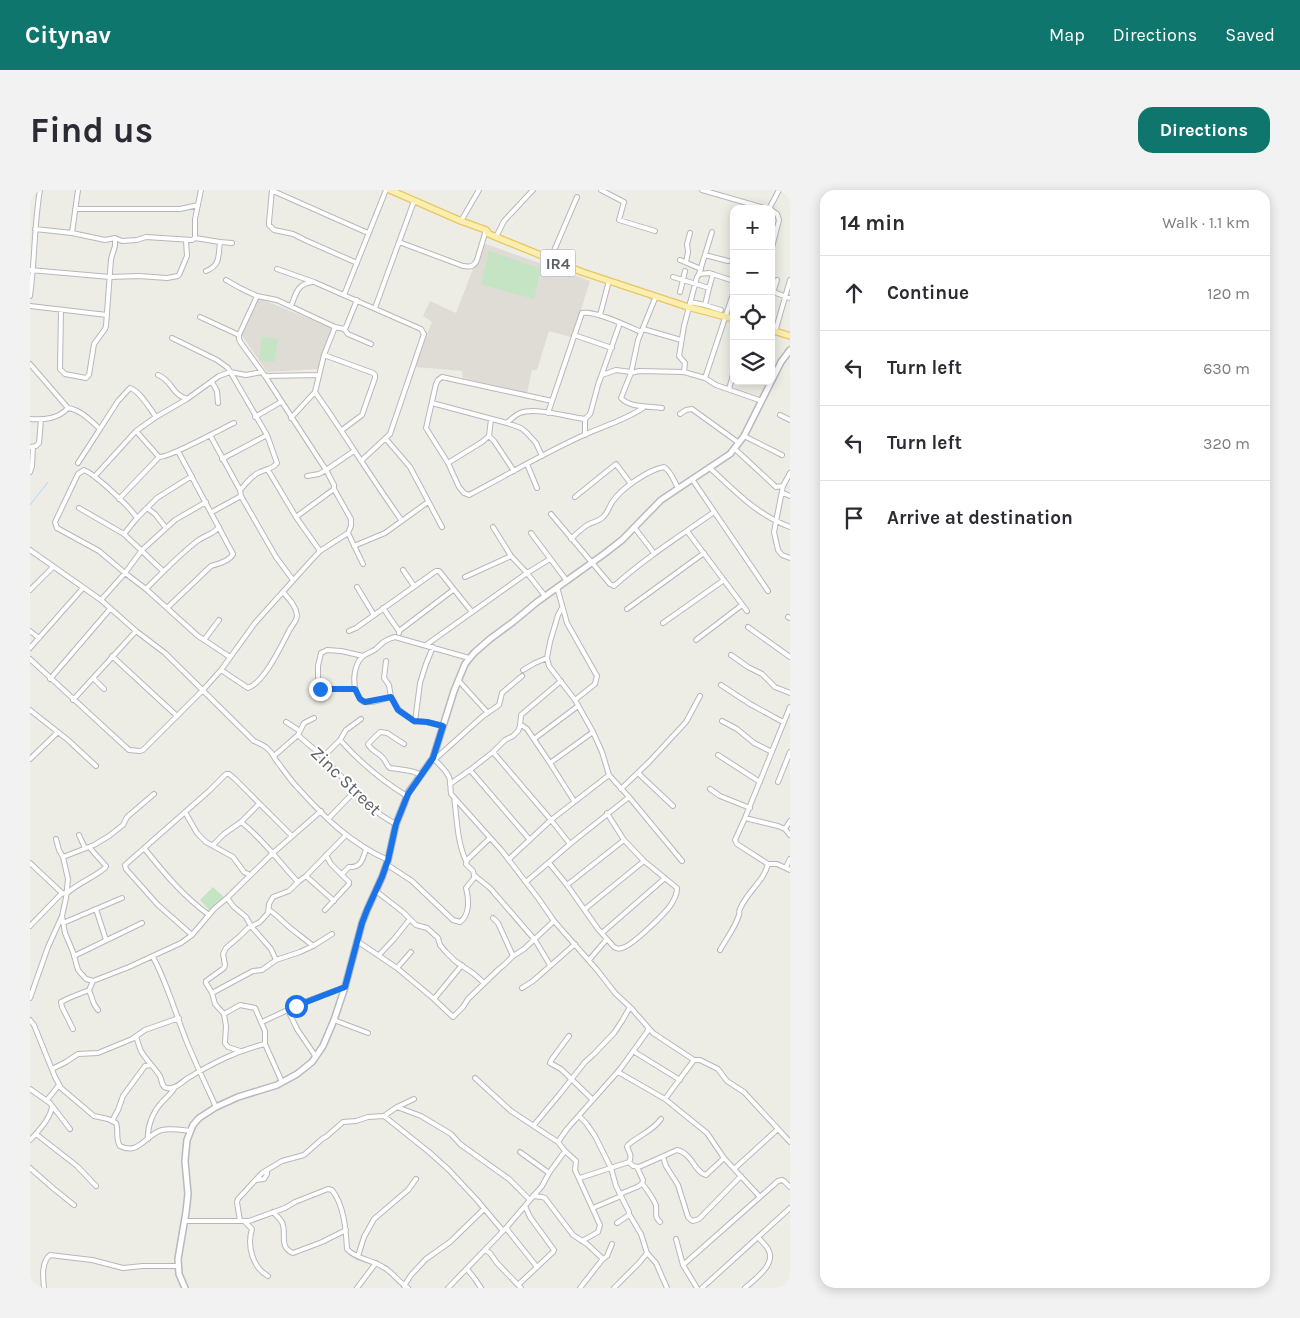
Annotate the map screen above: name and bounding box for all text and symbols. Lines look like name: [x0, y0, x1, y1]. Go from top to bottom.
text: Citynav: [25, 21, 111, 49]
text: Map: [1049, 24, 1085, 46]
text: Directions: [1113, 24, 1197, 46]
text: Saved: [1225, 24, 1275, 46]
button: Directions: [1138, 107, 1270, 153]
text: Find us: [30, 110, 153, 151]
map controls: [730, 205, 775, 385]
button: +: [730, 205, 775, 250]
text: 14 min: [840, 211, 905, 235]
text: Walk · 1.1 km: [1162, 213, 1250, 232]
road number: IR4: [540, 249, 576, 276]
button: −: [730, 250, 775, 295]
icon: ahead: [840, 279, 868, 307]
text: Continue: [887, 282, 969, 304]
text: 120 m: [1207, 284, 1250, 303]
button: locate: [730, 295, 775, 340]
button: layers: [730, 340, 775, 385]
icon: left: [840, 354, 868, 382]
text: Turn left: [887, 357, 962, 379]
text: 630 m: [1203, 359, 1250, 378]
icon: left: [840, 429, 868, 457]
text: Turn left: [887, 432, 962, 454]
text: 320 m: [1203, 434, 1250, 453]
icon: arrive: [840, 504, 868, 532]
text: Arrive at destination: [887, 507, 1073, 529]
route end: [309, 678, 332, 701]
street label: Zinc Street: [306, 742, 386, 820]
route start: [285, 995, 308, 1018]

